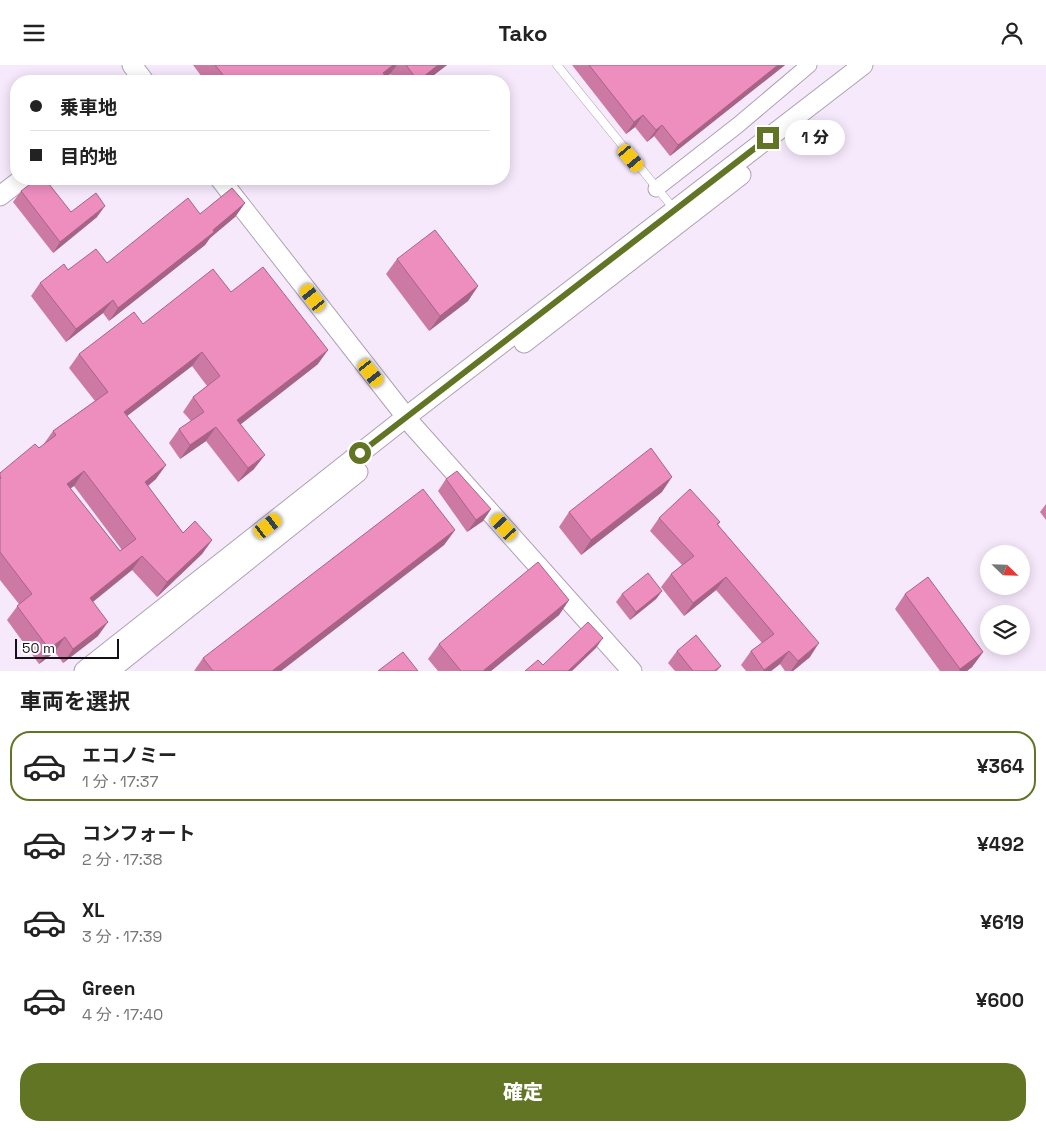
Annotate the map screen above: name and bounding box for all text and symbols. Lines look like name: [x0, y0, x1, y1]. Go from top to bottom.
icon: menu: [20, 19, 48, 47]
text: Tako: [499, 19, 547, 47]
icon: person: [998, 19, 1026, 47]
text: 乗車地: [60, 95, 117, 120]
callout: 1 分: [786, 121, 846, 155]
route end: [757, 127, 779, 149]
text: 1 分: [801, 127, 829, 148]
car: [615, 142, 646, 174]
text: 目的地: [60, 144, 117, 169]
car: [297, 282, 328, 314]
car: [355, 357, 386, 389]
route start: [349, 442, 371, 464]
car: [251, 511, 284, 541]
car: [488, 511, 519, 543]
north arrow: [980, 545, 1030, 595]
map controls: [980, 545, 1030, 655]
button: layers: [980, 605, 1030, 655]
scale bar: [15, 636, 119, 659]
text: 50 m: [22, 639, 55, 657]
text: 車両を選択: [20, 687, 130, 715]
text: エコノミー: [82, 743, 177, 768]
icon: car: [22, 744, 67, 789]
text: ¥364: [977, 754, 1024, 779]
text: 1 分 · 17:37: [82, 771, 158, 792]
text: コンフォート: [82, 821, 195, 846]
icon: car: [22, 822, 67, 867]
text: ¥492: [977, 832, 1024, 857]
text: 2 分 · 17:38: [82, 849, 162, 870]
text: XL: [82, 898, 105, 923]
icon: car: [22, 900, 67, 945]
text: ¥619: [980, 910, 1024, 935]
text: 3 分 · 17:39: [82, 926, 162, 947]
text: Green: [82, 976, 135, 1001]
icon: car: [22, 978, 67, 1023]
text: ¥600: [976, 988, 1024, 1013]
text: 4 分 · 17:40: [82, 1004, 163, 1025]
button: 確定: [20, 1063, 1026, 1121]

